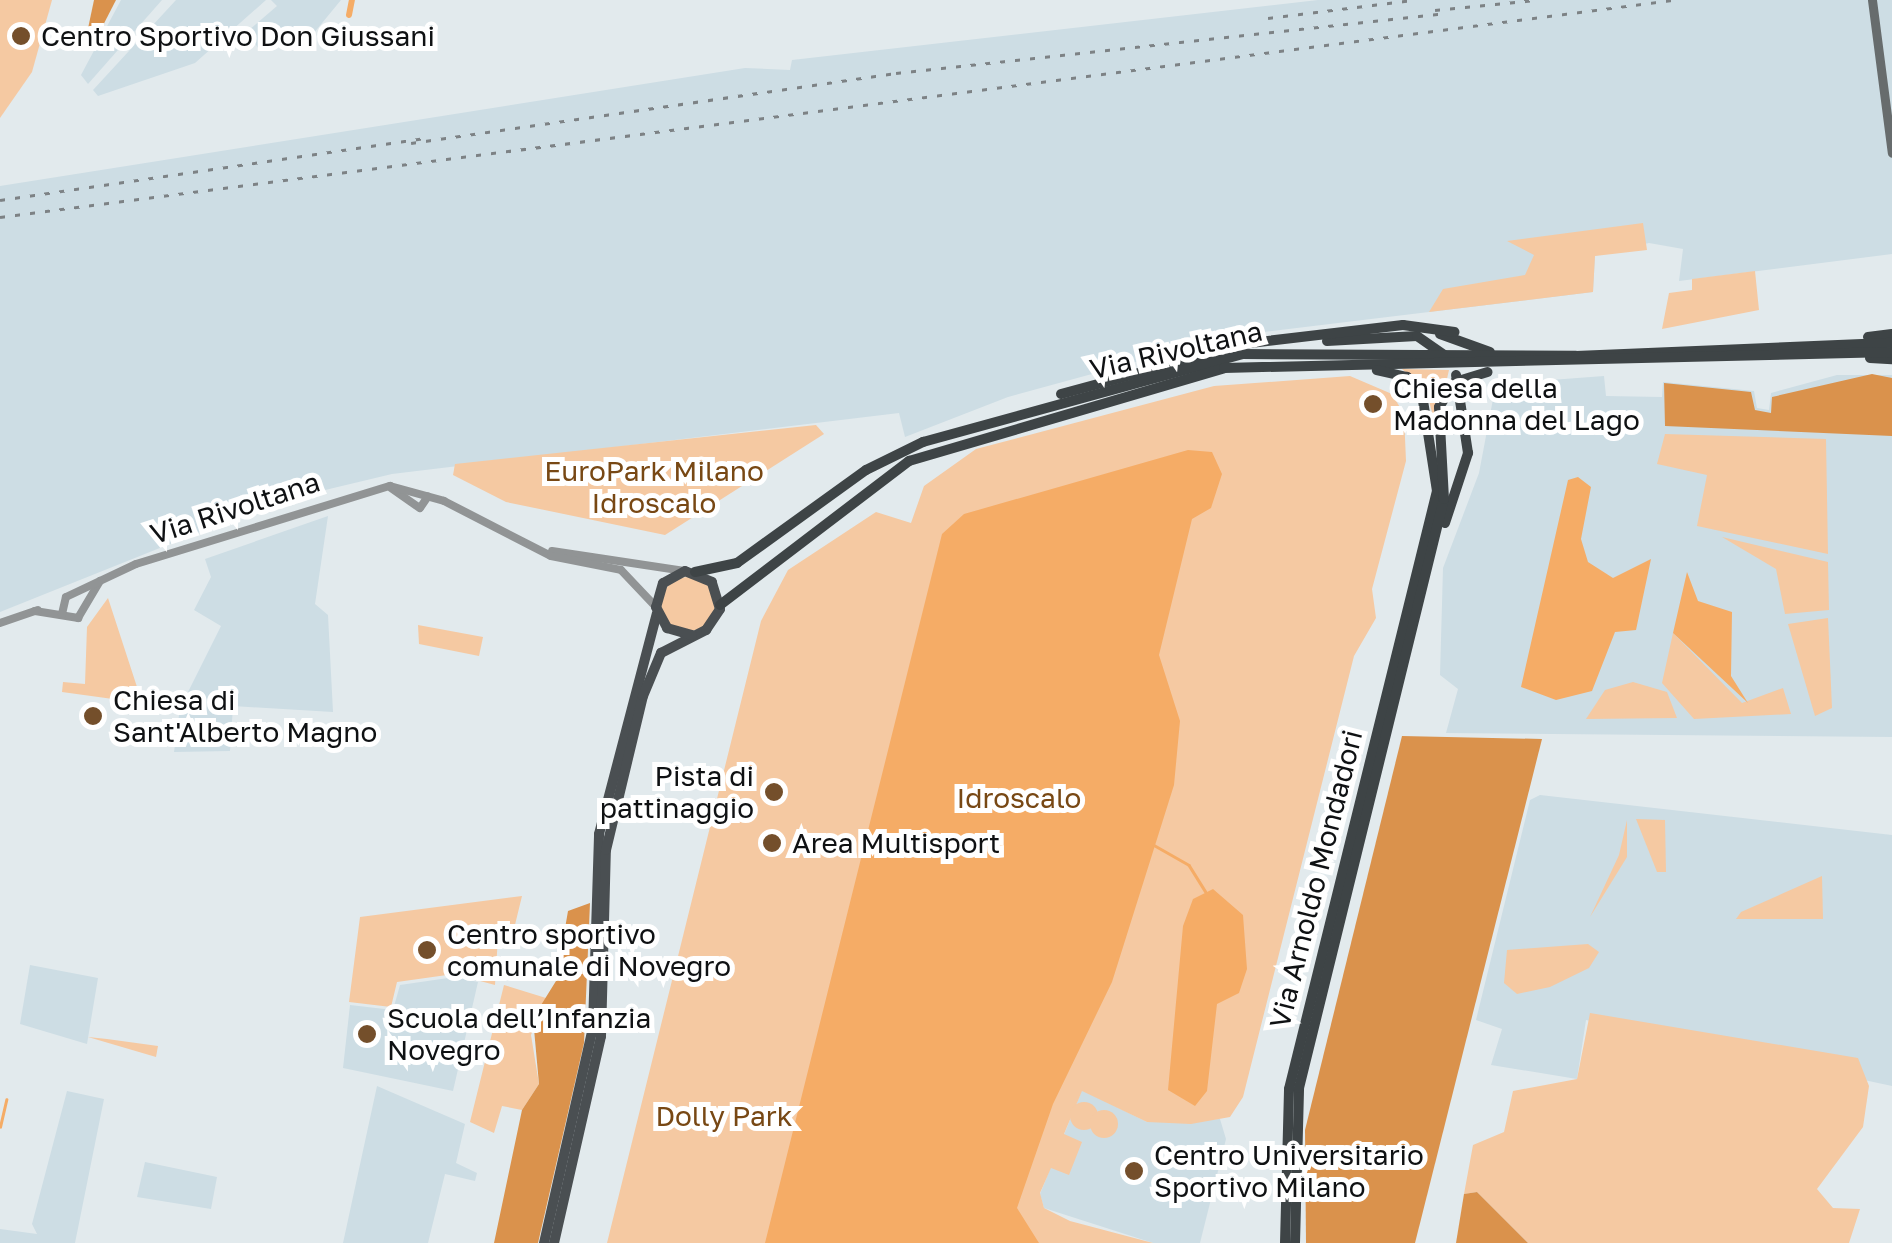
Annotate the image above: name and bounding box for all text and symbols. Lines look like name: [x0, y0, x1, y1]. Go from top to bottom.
place label: Centro Sportivo Don Giussani: [41, 19, 435, 53]
marker: Centro Sportivo Don Giussani: [10, 25, 32, 47]
street label: Via Rivoltana: [1086, 314, 1266, 386]
place label: Chiesa della Madonna del Lago: [1393, 371, 1640, 437]
marker: Chiesa della Madonna del Lago: [1362, 393, 1384, 415]
park label: EuroPark Milano Idroscalo: [544, 454, 764, 520]
street label: Via Rivoltana: [146, 465, 324, 551]
place label: Chiesa di Sant'Alberto Magno: [113, 683, 377, 749]
marker: Chiesa di Sant'Alberto Magno: [82, 705, 104, 727]
street label: Via Arnoldo Mondadori: [1263, 726, 1369, 1032]
place label: Pista di pattinaggio: [600, 759, 754, 825]
marker: Pista di pattinaggio: [763, 781, 785, 803]
park label: Idroscalo: [957, 781, 1081, 815]
place label: Area Multisport: [792, 826, 1000, 860]
marker: Area Multisport: [761, 832, 783, 854]
place label: Centro sportivo comunale di Novegro: [447, 917, 731, 983]
marker: Centro sportivo comunale di Novegro: [416, 939, 438, 961]
place label: Scuola dell’Infanzia Novegro: [387, 1001, 651, 1067]
marker: Scuola dell’Infanzia Novegro: [356, 1023, 378, 1045]
park label: Dolly Park: [655, 1099, 793, 1133]
place label: Centro Universitario Sportivo Milano: [1154, 1138, 1424, 1204]
marker: Centro Universitario Sportivo Milano: [1123, 1160, 1145, 1182]

